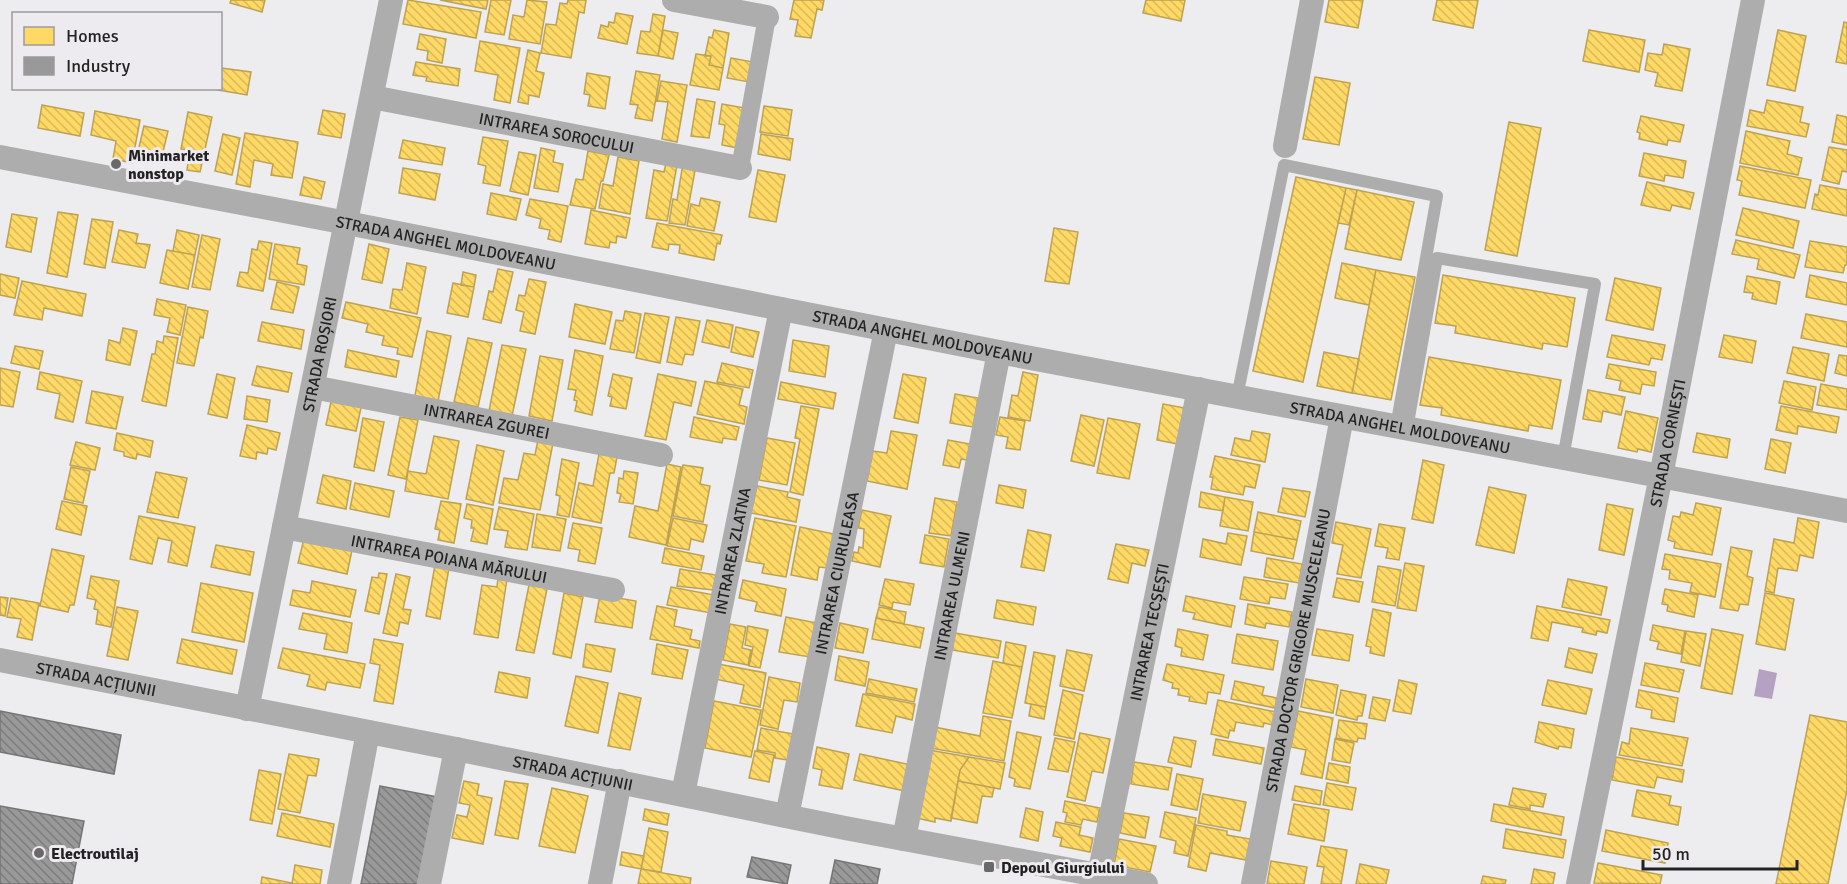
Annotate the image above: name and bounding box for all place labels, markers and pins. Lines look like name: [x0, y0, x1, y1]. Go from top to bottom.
place label: Minimarket nonstop: [128, 146, 209, 184]
marker: Minimarket nonstop: [109, 157, 123, 171]
place label: Electroutilaj: [51, 844, 139, 864]
marker: Electroutilaj: [32, 846, 46, 860]
place label: Depoul Giurgiului: [1001, 858, 1125, 878]
marker: Depoul Giurgiului: [982, 860, 996, 874]

